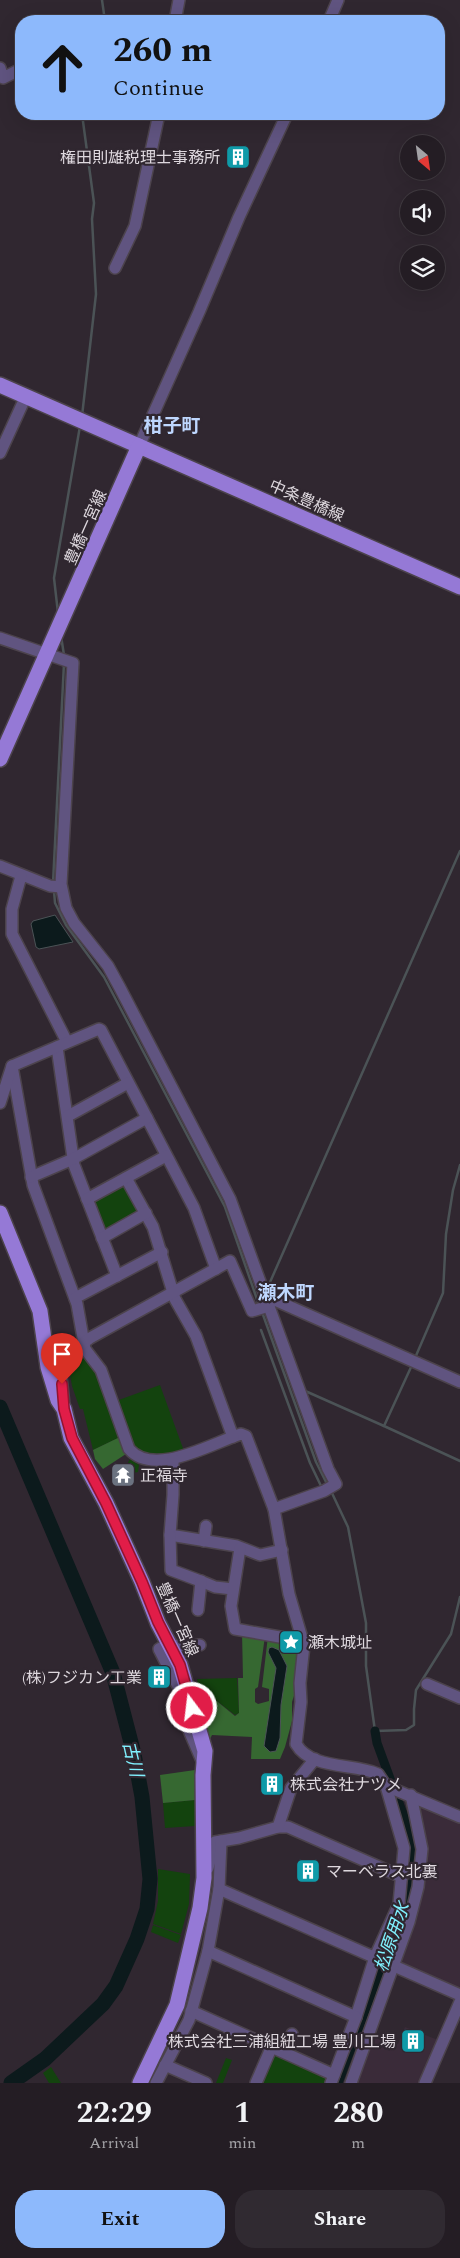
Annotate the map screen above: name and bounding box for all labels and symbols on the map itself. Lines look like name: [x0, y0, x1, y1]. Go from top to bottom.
north arrow: [400, 135, 445, 180]
building icon: 権田則雄税理士事務所: [225, 144, 251, 170]
place label: 権田則雄税理士事務所: [60, 146, 220, 170]
district label: 柑子町: [143, 412, 201, 441]
street label: 中条豊橋線: [265, 474, 348, 528]
street label: 豊橋一宮線: [59, 486, 113, 569]
district label: 瀬木町: [257, 1279, 315, 1308]
pin: [41, 1333, 83, 1384]
temple icon: 正福寺: [110, 1462, 136, 1488]
place label: 正福寺: [140, 1464, 188, 1488]
street label: 豊橋一宮線: [150, 1578, 204, 1661]
place icon: 瀬木城址: [278, 1629, 304, 1655]
place label: 瀬木城址: [308, 1631, 372, 1655]
building icon: (株)フジカン工業: [146, 1664, 172, 1690]
place label: (株)フジカン工業: [22, 1666, 142, 1690]
position arrow: [165, 1681, 217, 1733]
water label: 古川: [115, 1739, 150, 1782]
building icon: 株式会社ナツメ: [259, 1771, 285, 1797]
place label: 株式会社ナツメ: [290, 1773, 402, 1797]
building icon: マーベラス北裏: [295, 1858, 321, 1884]
place label: マーベラス北裏: [326, 1860, 438, 1884]
water label: 松原用水: [368, 1897, 418, 1976]
building icon: 株式会社三浦組紐工場 豊川工場: [400, 2028, 426, 2054]
place label: 株式会社三浦組紐工場 豊川工場: [168, 2030, 396, 2054]

